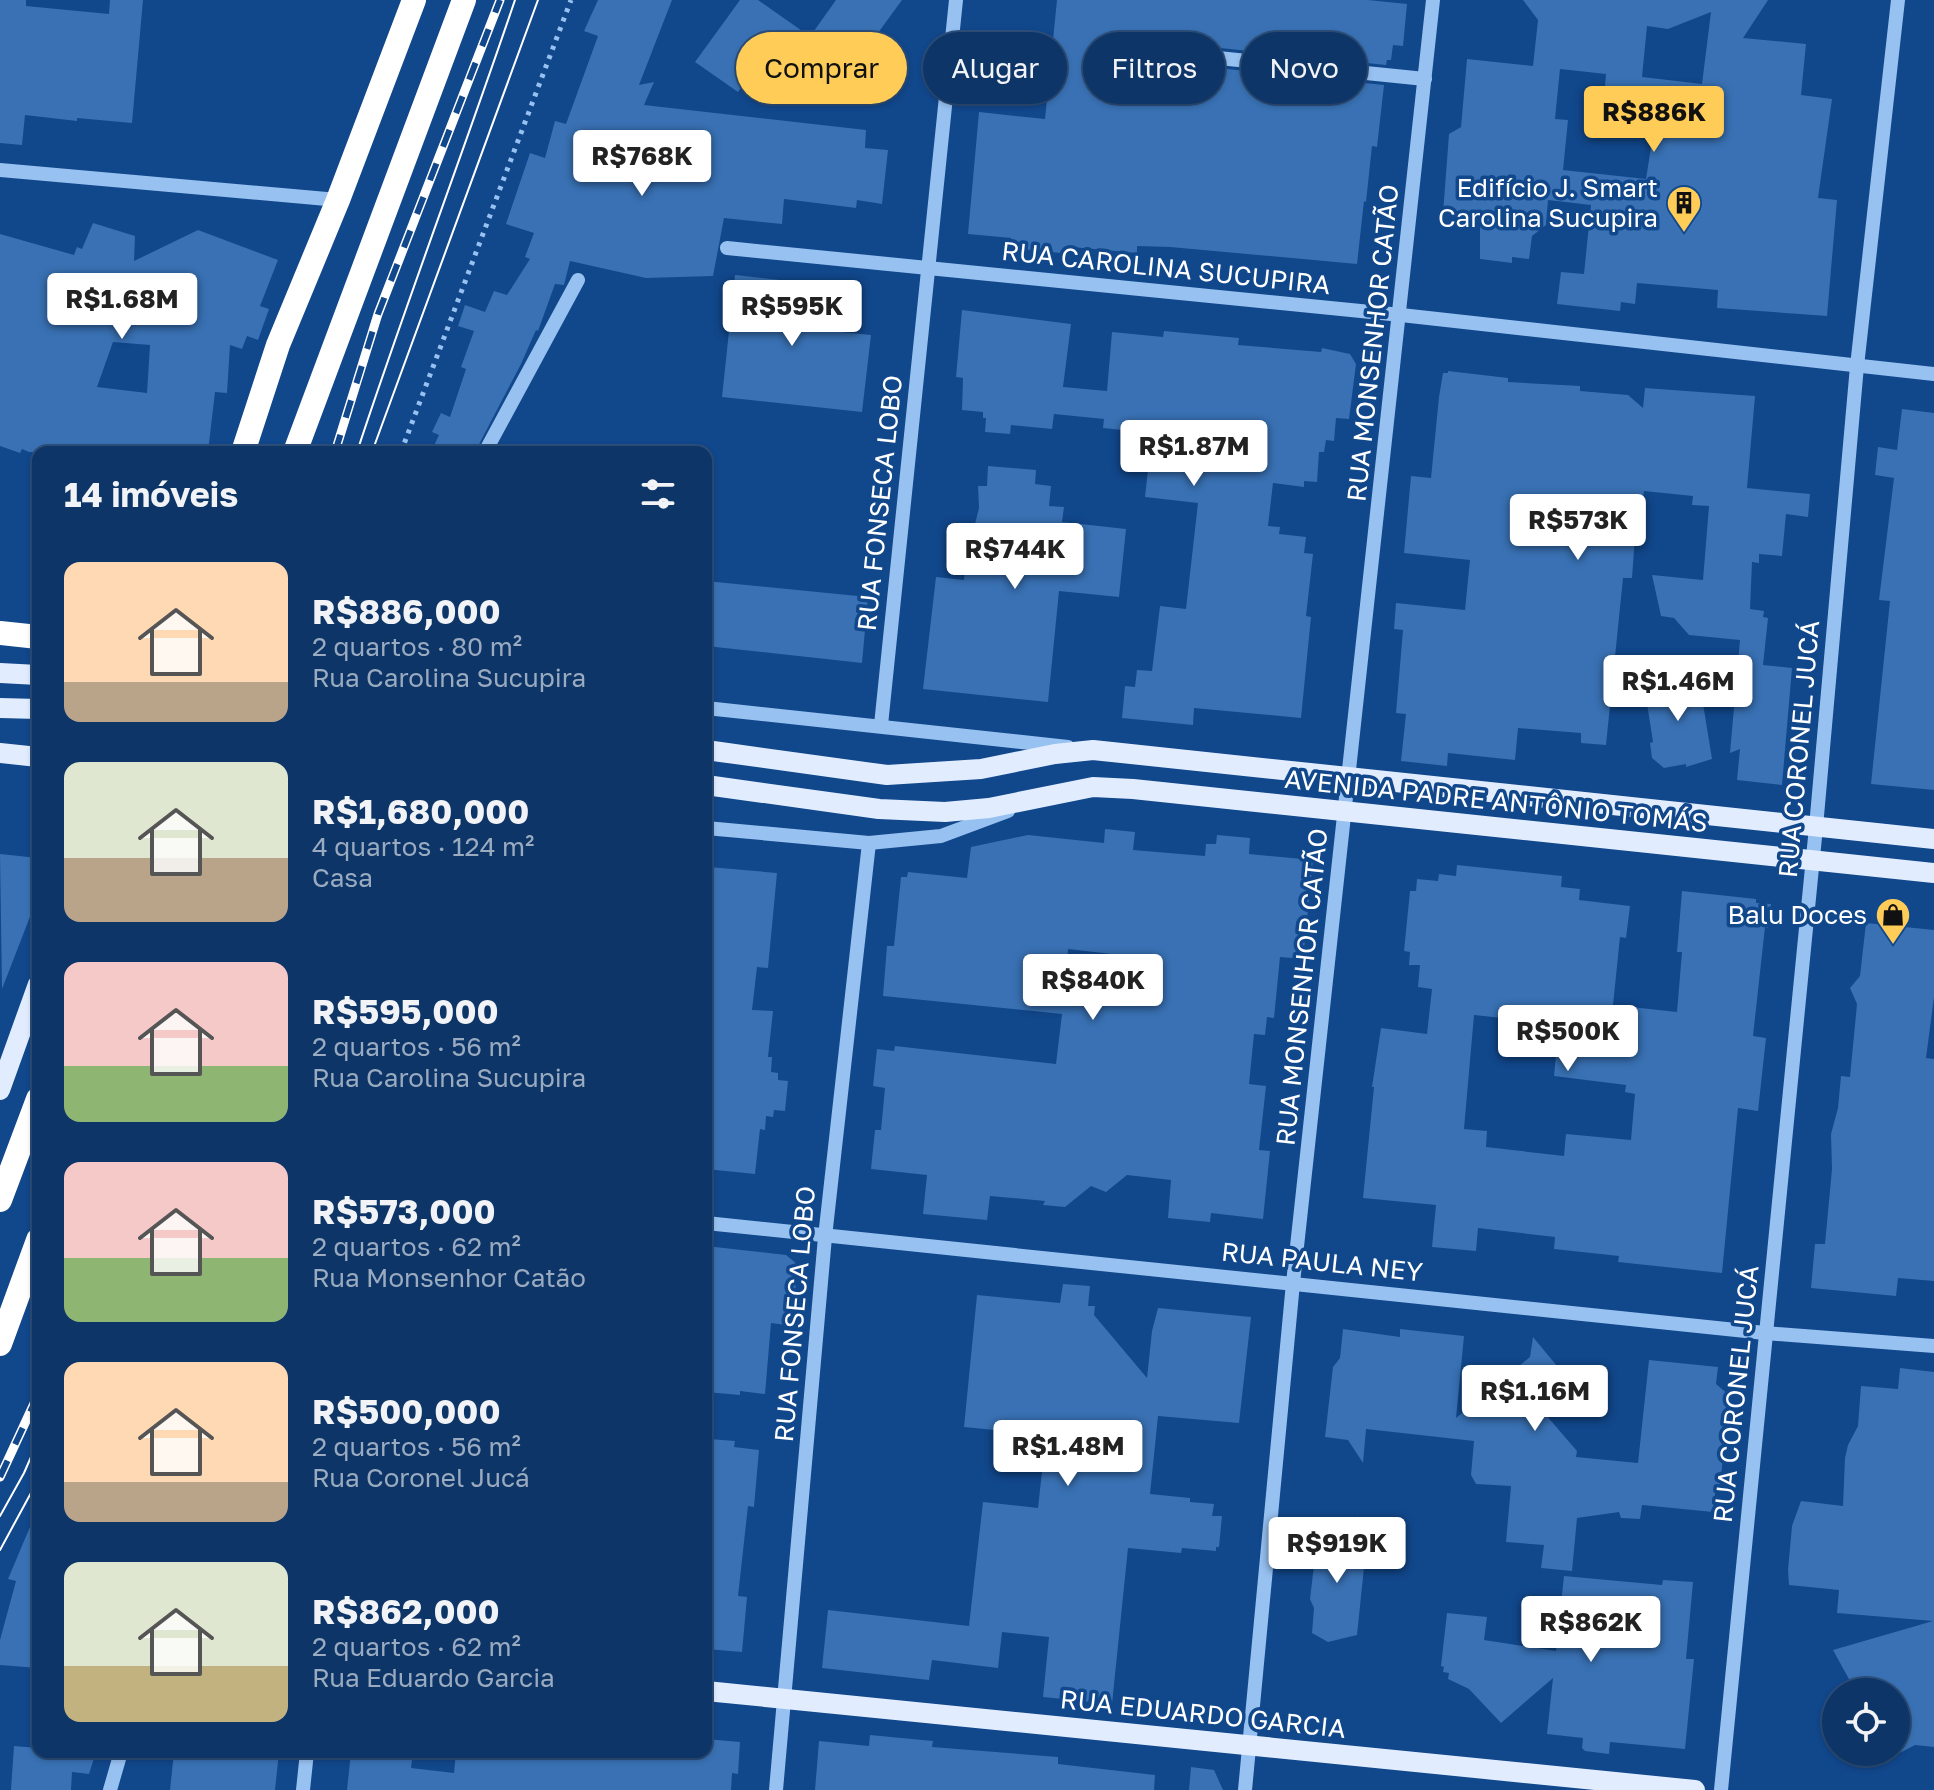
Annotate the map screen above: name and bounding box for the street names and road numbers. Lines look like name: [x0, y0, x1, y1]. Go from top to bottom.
street label: RUA MONSENHOR CATÃO: [1340, 183, 1405, 503]
street label: RUA CAROLINA SUCUPIRA: [1000, 235, 1332, 300]
street label: RUA FONSECA LOBO: [851, 374, 908, 632]
street label: RUA CORONEL JUCÁ: [1772, 619, 1825, 879]
street label: AVENIDA PADRE ANTÔNIO TOMÁS: [1283, 763, 1709, 838]
street label: RUA MONSENHOR CATÃO: [1269, 827, 1334, 1147]
street label: RUA FONSECA LOBO: [768, 1185, 821, 1443]
street label: RUA PAULA NEY: [1220, 1236, 1425, 1288]
street label: RUA CORONEL JUCÁ: [1707, 1264, 1764, 1524]
street label: RUA EDUARDO GARCIA: [1059, 1683, 1347, 1744]

